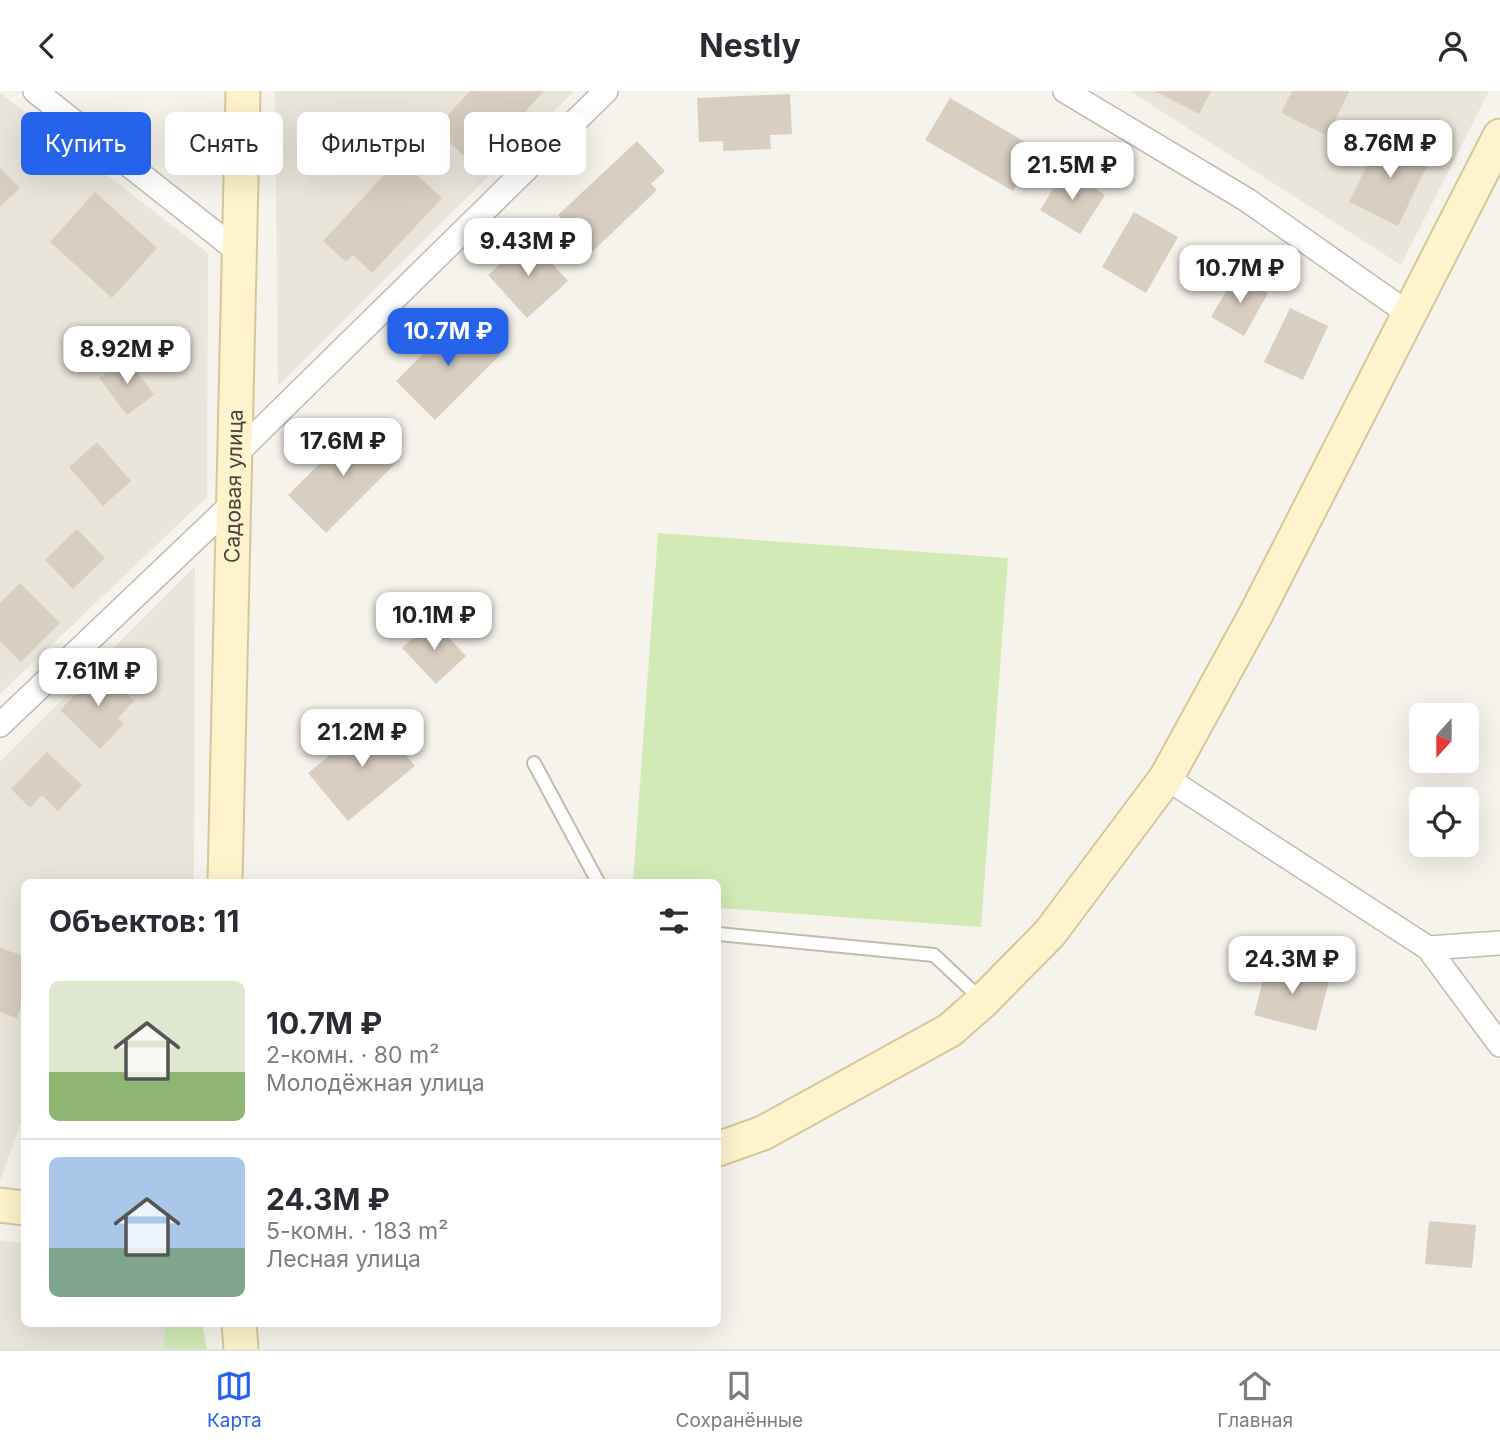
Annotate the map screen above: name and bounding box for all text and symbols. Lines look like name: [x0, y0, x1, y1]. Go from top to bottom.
text: Nestly: [699, 26, 801, 65]
icon: back: [28, 27, 66, 65]
icon: person: [1434, 27, 1472, 65]
chip: Купить: [21, 112, 151, 175]
chip: Снять: [165, 112, 283, 175]
chip: Фильтры: [297, 112, 450, 175]
chip: Новое: [464, 112, 586, 175]
pin: 8.76M ₽: [1325, 120, 1455, 180]
text: 8.76M ₽: [1343, 129, 1437, 157]
pin: 21.5M ₽: [1007, 143, 1137, 202]
text: 21.5M ₽: [1027, 151, 1117, 179]
pin: 9.43M ₽: [463, 219, 593, 278]
text: 9.43M ₽: [480, 227, 576, 255]
pin: 10.7M ₽: [1175, 245, 1305, 305]
text: 10.7M ₽: [1195, 254, 1285, 282]
pin: 10.7M ₽: [383, 309, 513, 368]
text: 10.7M ₽: [403, 317, 493, 345]
pin: 8.92M ₽: [62, 327, 192, 386]
text: 8.92M ₽: [79, 335, 175, 363]
street label: Садовая улица: [219, 409, 248, 563]
pin: 17.6M ₽: [278, 419, 408, 478]
text: 17.6M ₽: [300, 427, 386, 455]
pin: 10.1M ₽: [369, 593, 499, 652]
text: 10.1M ₽: [392, 601, 476, 629]
pin: 7.61M ₽: [33, 649, 163, 708]
text: 7.61M ₽: [55, 657, 141, 685]
north arrow: [1409, 703, 1479, 773]
map controls: [1409, 703, 1479, 857]
pin: 21.2M ₽: [297, 709, 427, 769]
text: 21.2M ₽: [317, 718, 407, 746]
button: locate: [1409, 787, 1479, 857]
icon: filters: [655, 902, 693, 940]
text: Объектов: 11: [49, 903, 239, 939]
pin: 24.3M ₽: [1227, 937, 1357, 996]
text: 24.3M ₽: [1245, 945, 1339, 973]
text: 10.7M ₽: [266, 1005, 382, 1041]
icon: home: [105, 1009, 189, 1093]
text: 2-комн. · 80 m²: [266, 1041, 439, 1069]
text: Молодёжная улица: [266, 1069, 485, 1097]
text: 24.3M ₽: [266, 1181, 390, 1217]
icon: home: [105, 1185, 189, 1269]
text: 5-комн. · 183 m²: [266, 1217, 448, 1245]
text: Лесная улица: [266, 1245, 421, 1273]
tab: Карта: [207, 1367, 262, 1432]
tab: Сохранённые: [676, 1367, 803, 1432]
tab: Главная: [1217, 1367, 1293, 1432]

